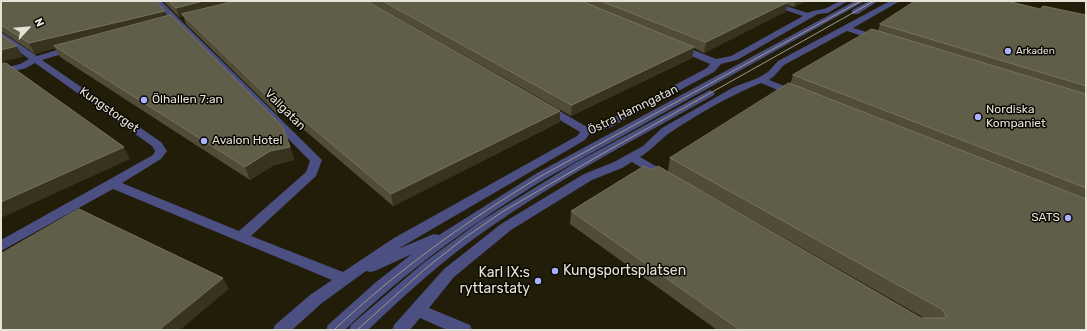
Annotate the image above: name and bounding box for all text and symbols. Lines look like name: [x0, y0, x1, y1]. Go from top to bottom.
north arrow: [8, 8, 48, 48]
text: N: [32, 16, 47, 29]
place label: Arkaden: [1016, 45, 1055, 57]
marker: Arkaden: [1003, 46, 1013, 56]
street label: Östra Hamngatan: [586, 82, 680, 138]
street label: Kungstorget: [76, 84, 142, 136]
street label: Vallgatan: [262, 87, 308, 133]
place label: Ölhallen 7:an: [152, 93, 223, 107]
marker: Ölhallen 7:an: [139, 95, 149, 105]
place label: Nordiska Kompaniet: [986, 103, 1046, 131]
marker: Nordiska Kompaniet: [973, 112, 983, 122]
place label: Avalon Hotel: [212, 134, 282, 148]
marker: Avalon Hotel: [199, 136, 209, 146]
place label: SATS: [1031, 211, 1060, 225]
marker: SATS: [1063, 213, 1073, 223]
place label: Kungsportsplatsen: [563, 263, 686, 279]
place label: Karl IX:s ryttarstaty: [459, 265, 530, 298]
marker: Kungsportsplatsen: [550, 266, 560, 276]
marker: Karl IX:s ryttarstaty: [533, 276, 543, 286]

